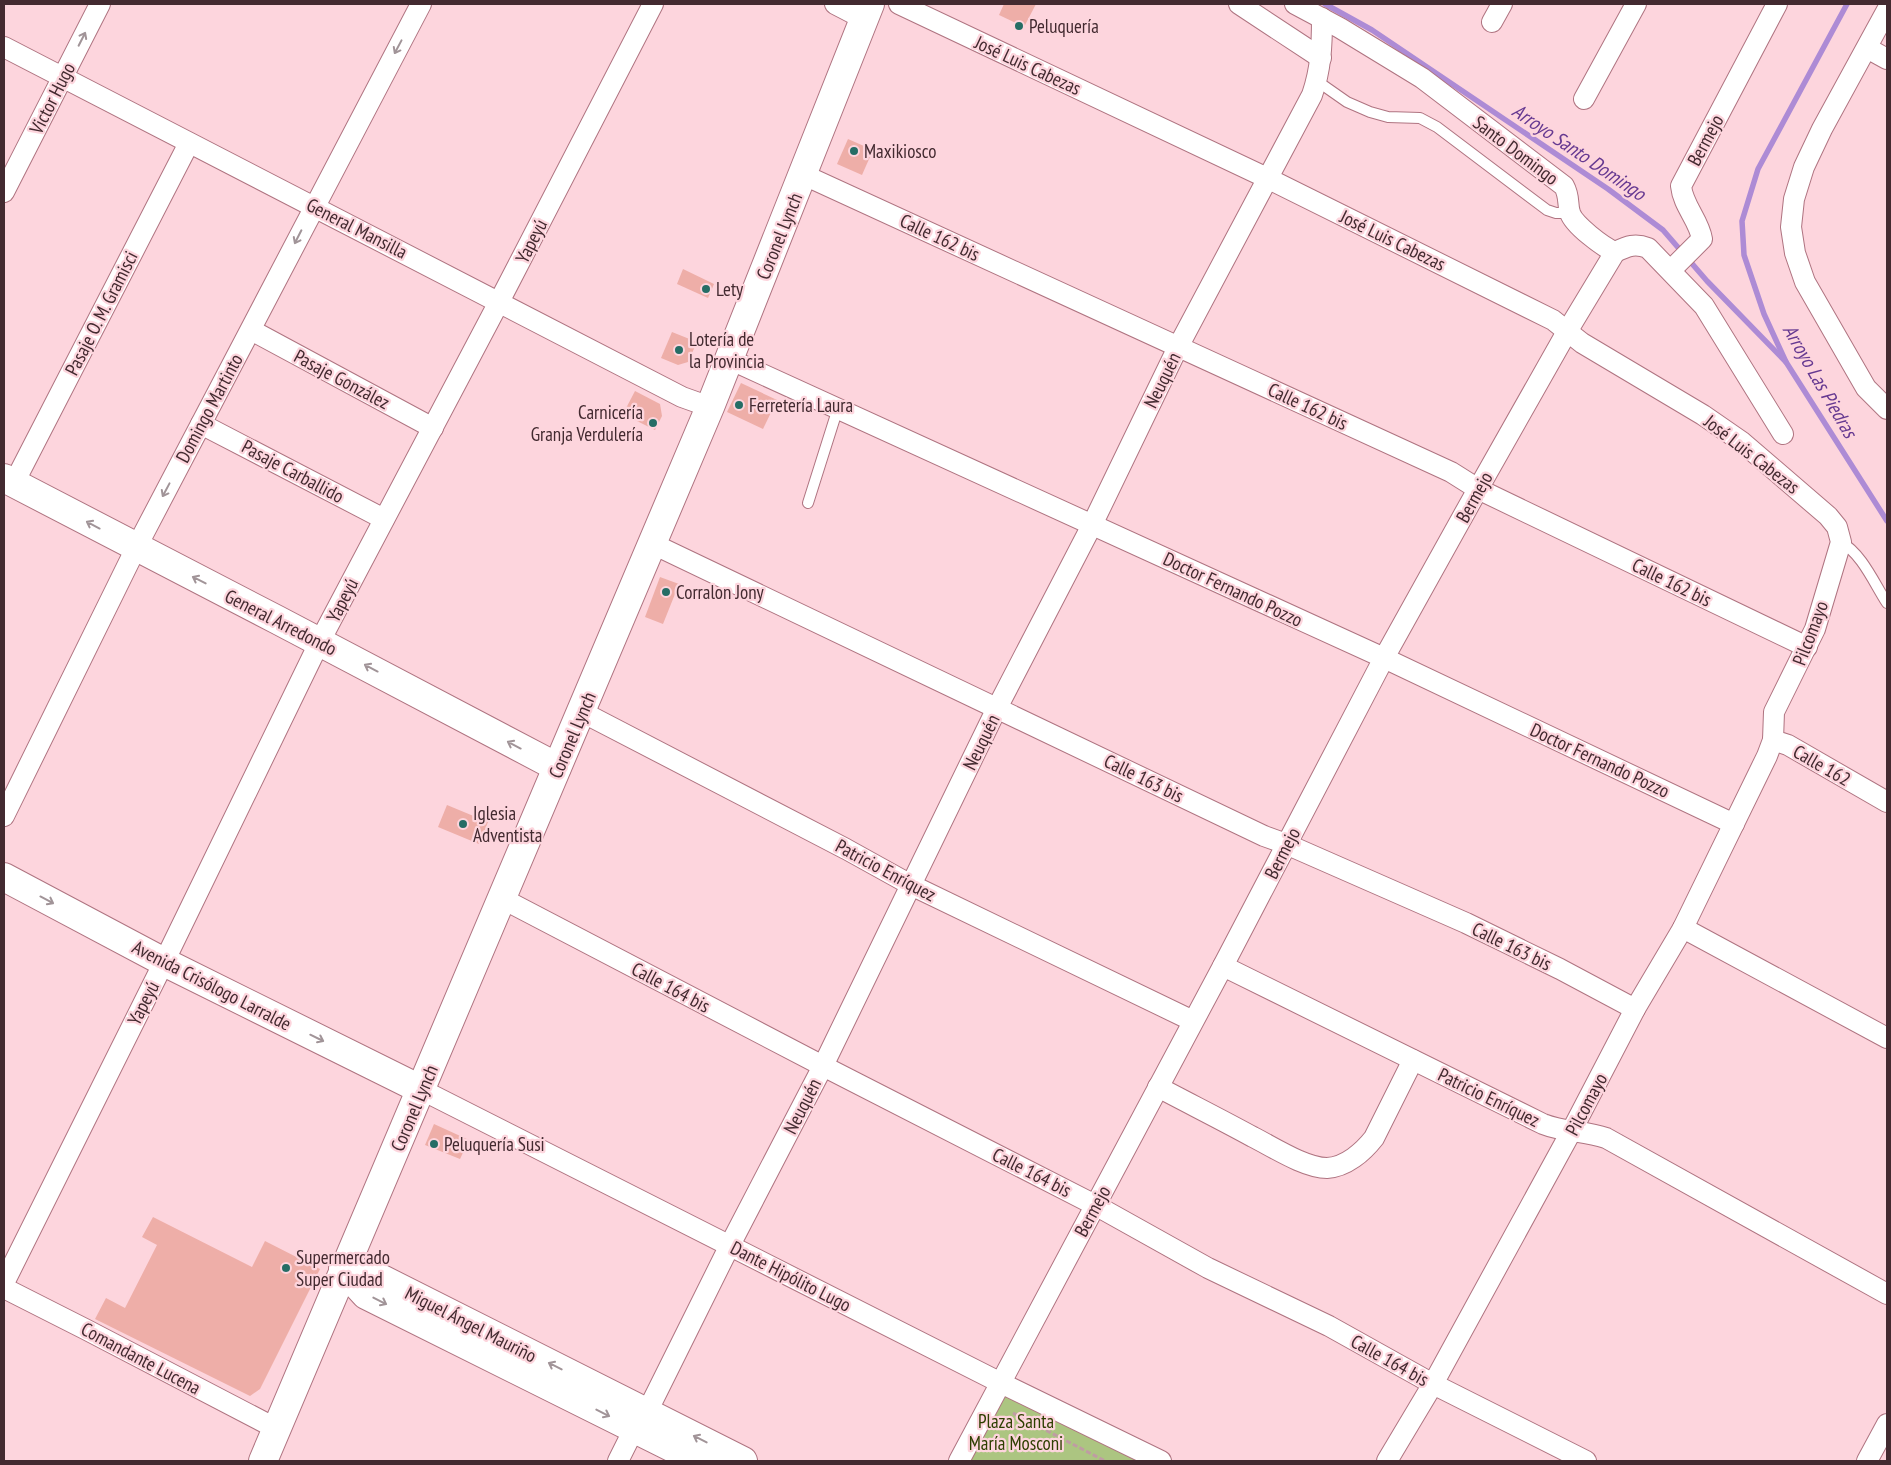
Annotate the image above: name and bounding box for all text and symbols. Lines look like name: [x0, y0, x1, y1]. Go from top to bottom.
place label: Peluquería: [1029, 14, 1099, 38]
marker: Peluquería: [1013, 20, 1025, 32]
street label: José Luis Cabezas: [970, 30, 1085, 100]
one-way arrow: [77, 32, 87, 47]
one-way arrow: [393, 39, 402, 54]
street label: Victor Hugo: [23, 58, 80, 139]
water label: Arroyo Santo Domingo: [1507, 98, 1652, 207]
street label: Santo Domingo: [1469, 110, 1563, 190]
street label: Bermejo: [1682, 110, 1728, 170]
place label: Maxikiosco: [864, 139, 936, 163]
marker: Maxikiosco: [848, 145, 860, 157]
street label: Coronel Lynch: [751, 189, 807, 283]
street label: General Mansilla: [303, 192, 411, 264]
street label: José Luis Cabezas: [1335, 204, 1450, 276]
street label: Calle 162 bis: [896, 208, 984, 266]
street label: Yapeyú: [510, 215, 552, 267]
one-way arrow: [293, 229, 302, 244]
street label: Pasaje O. M. Gramisci: [59, 247, 143, 379]
place label: Lety: [716, 277, 744, 301]
marker: Lety: [700, 283, 712, 295]
water label: Arroyo Las Piedras: [1777, 320, 1864, 444]
place label: Lotería de la Provincia: [689, 327, 765, 373]
street label: Pasaje González: [290, 344, 394, 414]
marker: Lotería de la Provincia: [673, 344, 685, 356]
street label: Neuquén: [1138, 348, 1186, 412]
street label: Domingo Martinto: [170, 349, 248, 467]
street label: Calle 162 bis: [1264, 377, 1352, 435]
place label: Ferretería Laura: [749, 393, 853, 417]
marker: Ferretería Laura: [733, 399, 745, 411]
place label: Carnicería Granja Verdulería: [531, 400, 643, 446]
street label: José Luis Cabezas: [1699, 409, 1804, 499]
marker: Carnicería Granja Verdulería: [647, 417, 659, 429]
street label: Pasaje Carballido: [238, 434, 348, 508]
street label: Bermejo: [1450, 467, 1498, 527]
one-way arrow: [161, 482, 170, 497]
one-way arrow: [85, 520, 100, 530]
street label: Doctor Fernando Pozzo: [1160, 546, 1306, 632]
street label: Calle 162 bis: [1628, 553, 1716, 611]
street label: Yapeyú: [321, 574, 363, 626]
one-way arrow: [192, 575, 207, 584]
place label: Corralon Jony: [676, 580, 765, 604]
street label: General Arredondo: [221, 583, 341, 661]
marker: Corralon Jony: [660, 586, 672, 598]
street label: Pilcomayo: [1787, 597, 1833, 669]
one-way arrow: [363, 663, 378, 673]
street label: Coronel Lynch: [543, 688, 601, 782]
street label: Neuquén: [957, 710, 1005, 774]
street label: Doctor Fernando Pozzo: [1527, 717, 1673, 803]
one-way arrow: [507, 739, 522, 749]
street label: Calle 162: [1789, 739, 1855, 791]
street label: Calle 163 bis: [1100, 749, 1188, 807]
place label: Iglesia Adventista: [473, 801, 542, 847]
marker: Iglesia Adventista: [457, 818, 469, 830]
street label: Bermejo: [1259, 823, 1305, 883]
street label: Patricio Enríquez: [832, 834, 940, 907]
one-way arrow: [39, 896, 54, 905]
street label: Calle 163 bis: [1468, 917, 1556, 975]
street label: Avenida Crisólogo Larralde: [129, 935, 296, 1036]
street label: Calle 164 bis: [628, 956, 714, 1018]
street label: Yapeyú: [122, 977, 164, 1029]
one-way arrow: [309, 1034, 324, 1043]
street label: Coronel Lynch: [385, 1061, 443, 1155]
street label: Patricio Enríquez: [1434, 1062, 1544, 1132]
street label: Pilcomayo: [1560, 1069, 1612, 1139]
street label: Neuquén: [778, 1074, 826, 1138]
place label: Peluquería Susi: [444, 1132, 545, 1156]
marker: Peluquería Susi: [428, 1138, 440, 1150]
street label: Calle 164 bis: [989, 1142, 1075, 1202]
street label: Bermejo: [1069, 1181, 1115, 1241]
street label: Dante Hipólito Lugo: [727, 1235, 855, 1317]
place label: Supermercado Super Ciudad: [296, 1245, 390, 1291]
marker: Supermercado Super Ciudad: [280, 1262, 292, 1274]
street label: Miguel Ángel Mauriño: [401, 1281, 541, 1367]
one-way arrow: [372, 1297, 387, 1307]
street label: Comandante Lucena: [77, 1316, 205, 1400]
street label: Calle 164 bis: [1347, 1329, 1433, 1391]
one-way arrow: [548, 1361, 563, 1370]
one-way arrow: [596, 1409, 611, 1419]
park label: Plaza Santa María Mosconi: [969, 1409, 1063, 1455]
one-way arrow: [693, 1434, 708, 1443]

